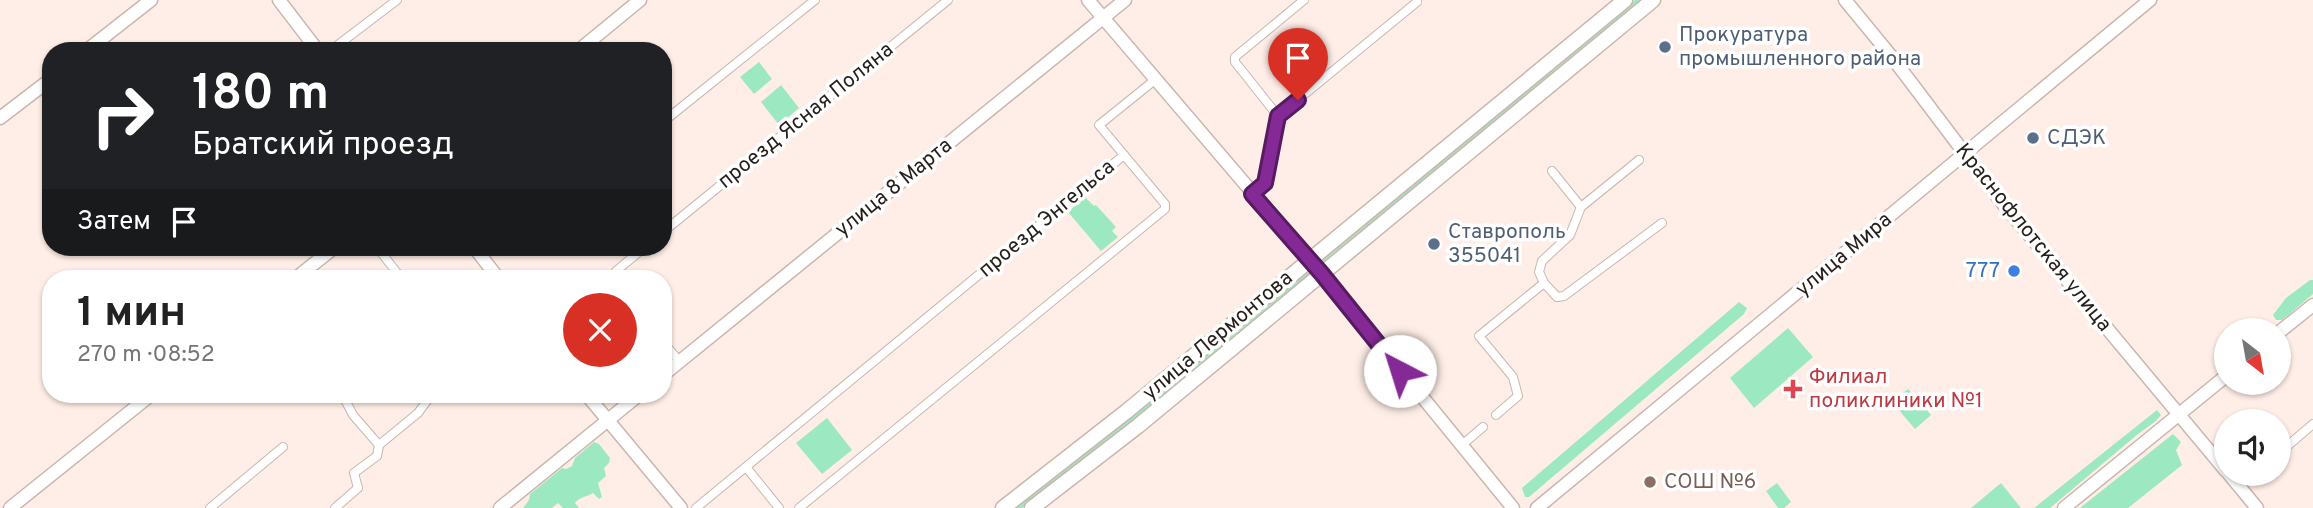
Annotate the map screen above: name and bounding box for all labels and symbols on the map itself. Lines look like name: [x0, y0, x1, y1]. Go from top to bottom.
place label: Прокуратура промышленного района: [1679, 22, 1921, 73]
pin: [1268, 28, 1328, 100]
street label: проезд Ясная Поляна: [713, 37, 899, 195]
marker: Прокуратура промышленного района: [1657, 39, 1673, 55]
place label: СДЭК: [2047, 125, 2106, 152]
marker: СДЭК: [2025, 130, 2041, 146]
street label: улица 8 Марта: [830, 132, 958, 244]
street label: Краснофлотская улица: [1949, 138, 2117, 338]
street label: проезд Энгельса: [973, 154, 1121, 284]
street label: улица Мира: [1790, 207, 1898, 303]
place label: Ставрополь 355041: [1448, 219, 1566, 270]
marker: Ставрополь 355041: [1426, 236, 1442, 252]
place label: 777: [1966, 258, 2000, 285]
marker: 777: [2006, 263, 2022, 279]
street label: улица Лермонтова: [1137, 265, 1299, 407]
north arrow: [2214, 318, 2291, 396]
position arrow: [1363, 334, 1437, 408]
place label: Филиал поликлиники №1: [1809, 364, 1983, 415]
marker: Филиал поликлиники №1: [1783, 379, 1803, 399]
place label: СОШ №6: [1664, 469, 1756, 496]
marker: СОШ №6: [1642, 474, 1658, 490]

